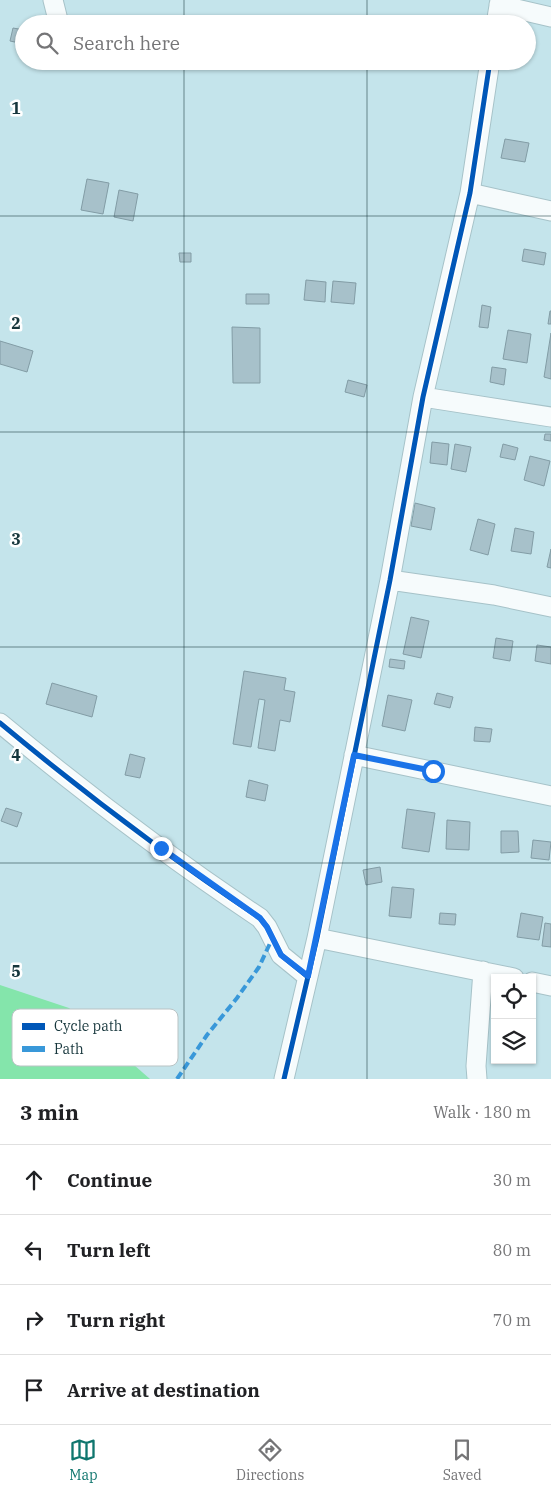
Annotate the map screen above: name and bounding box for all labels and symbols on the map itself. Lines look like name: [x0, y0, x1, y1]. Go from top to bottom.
text: 1: [11, 98, 21, 118]
text: 2: [11, 313, 21, 333]
text: 3: [11, 529, 21, 549]
text: 4: [11, 745, 21, 765]
route start: [422, 760, 445, 783]
route end: [150, 837, 173, 860]
text: 5: [11, 961, 21, 981]
legend: [12, 1009, 178, 1066]
text: Cycle path: [54, 1017, 123, 1035]
text: Path: [54, 1040, 84, 1058]

